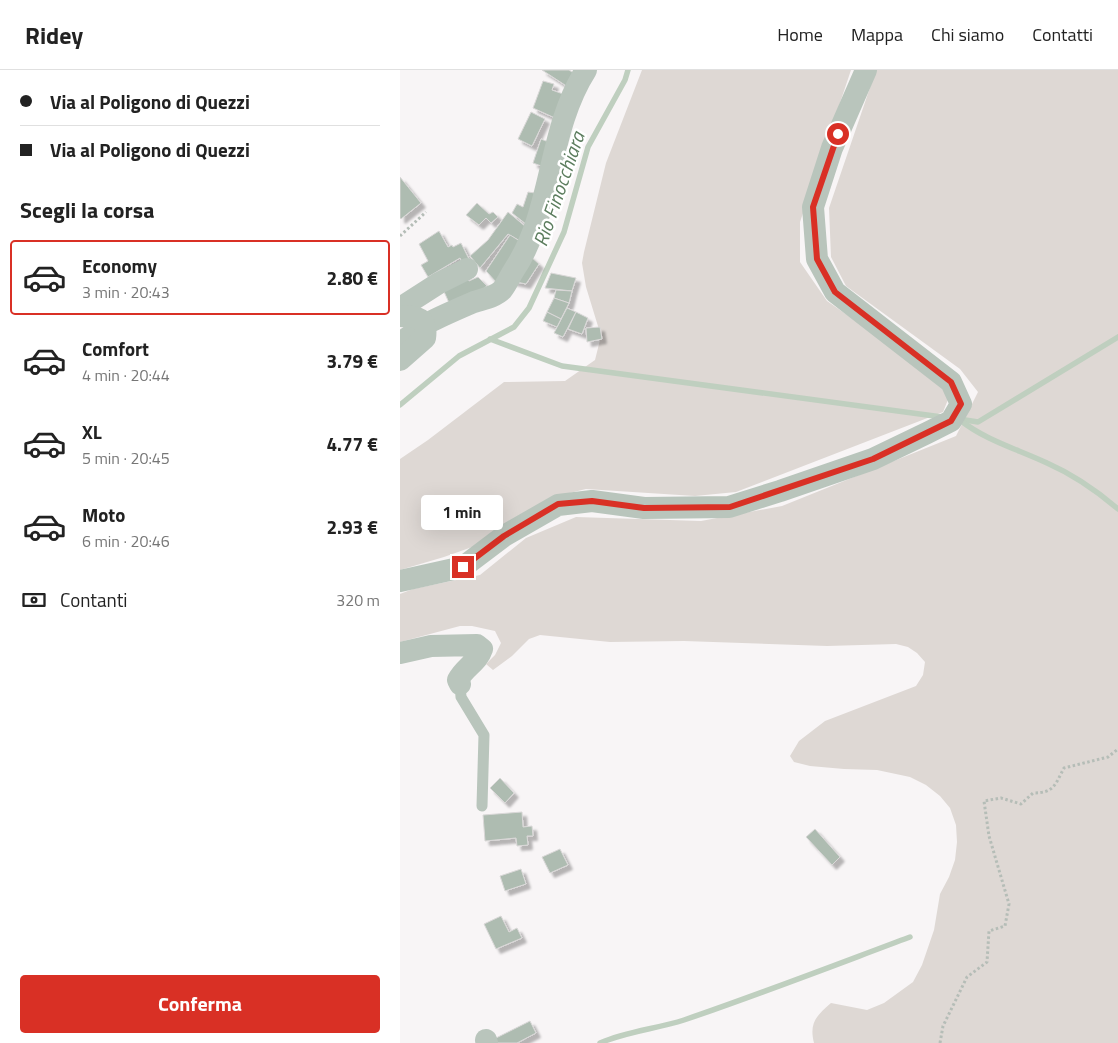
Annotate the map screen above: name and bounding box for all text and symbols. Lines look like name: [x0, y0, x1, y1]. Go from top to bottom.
text: Ridey: [25, 17, 83, 53]
text: Home: [777, 21, 823, 48]
text: Mappa: [851, 21, 903, 48]
text: Chi siamo: [931, 21, 1004, 48]
text: Contatti: [1032, 21, 1093, 48]
text: Via al Poligono di Quezzi: [50, 87, 250, 116]
route start: [827, 123, 849, 145]
water label: Rio Finocchiara: [524, 126, 593, 250]
text: Via al Poligono di Quezzi: [50, 135, 250, 164]
text: Scegli la corsa: [20, 193, 154, 227]
text: Economy: [82, 251, 157, 280]
icon: car: [22, 255, 67, 300]
text: 2.80 €: [326, 263, 378, 292]
text: 3 min · 20:43: [82, 280, 170, 304]
text: Comfort: [82, 334, 149, 363]
icon: car: [22, 338, 67, 383]
text: 3.79 €: [326, 346, 378, 375]
text: 4 min · 20:44: [82, 363, 170, 387]
text: XL: [82, 417, 102, 446]
icon: car: [22, 421, 67, 466]
text: 4.77 €: [326, 429, 378, 458]
text: 5 min · 20:45: [82, 446, 170, 470]
callout: 1 min: [422, 494, 504, 530]
text: Moto: [82, 500, 125, 529]
text: 1 min: [443, 500, 481, 524]
icon: car: [22, 504, 67, 549]
text: 2.93 €: [326, 512, 378, 541]
text: 6 min · 20:46: [82, 529, 170, 553]
route end: [452, 556, 474, 578]
text: Contanti: [60, 585, 128, 614]
icon: cash: [20, 586, 48, 614]
text: 320 m: [336, 588, 380, 612]
button: Conferma: [20, 975, 380, 1033]

